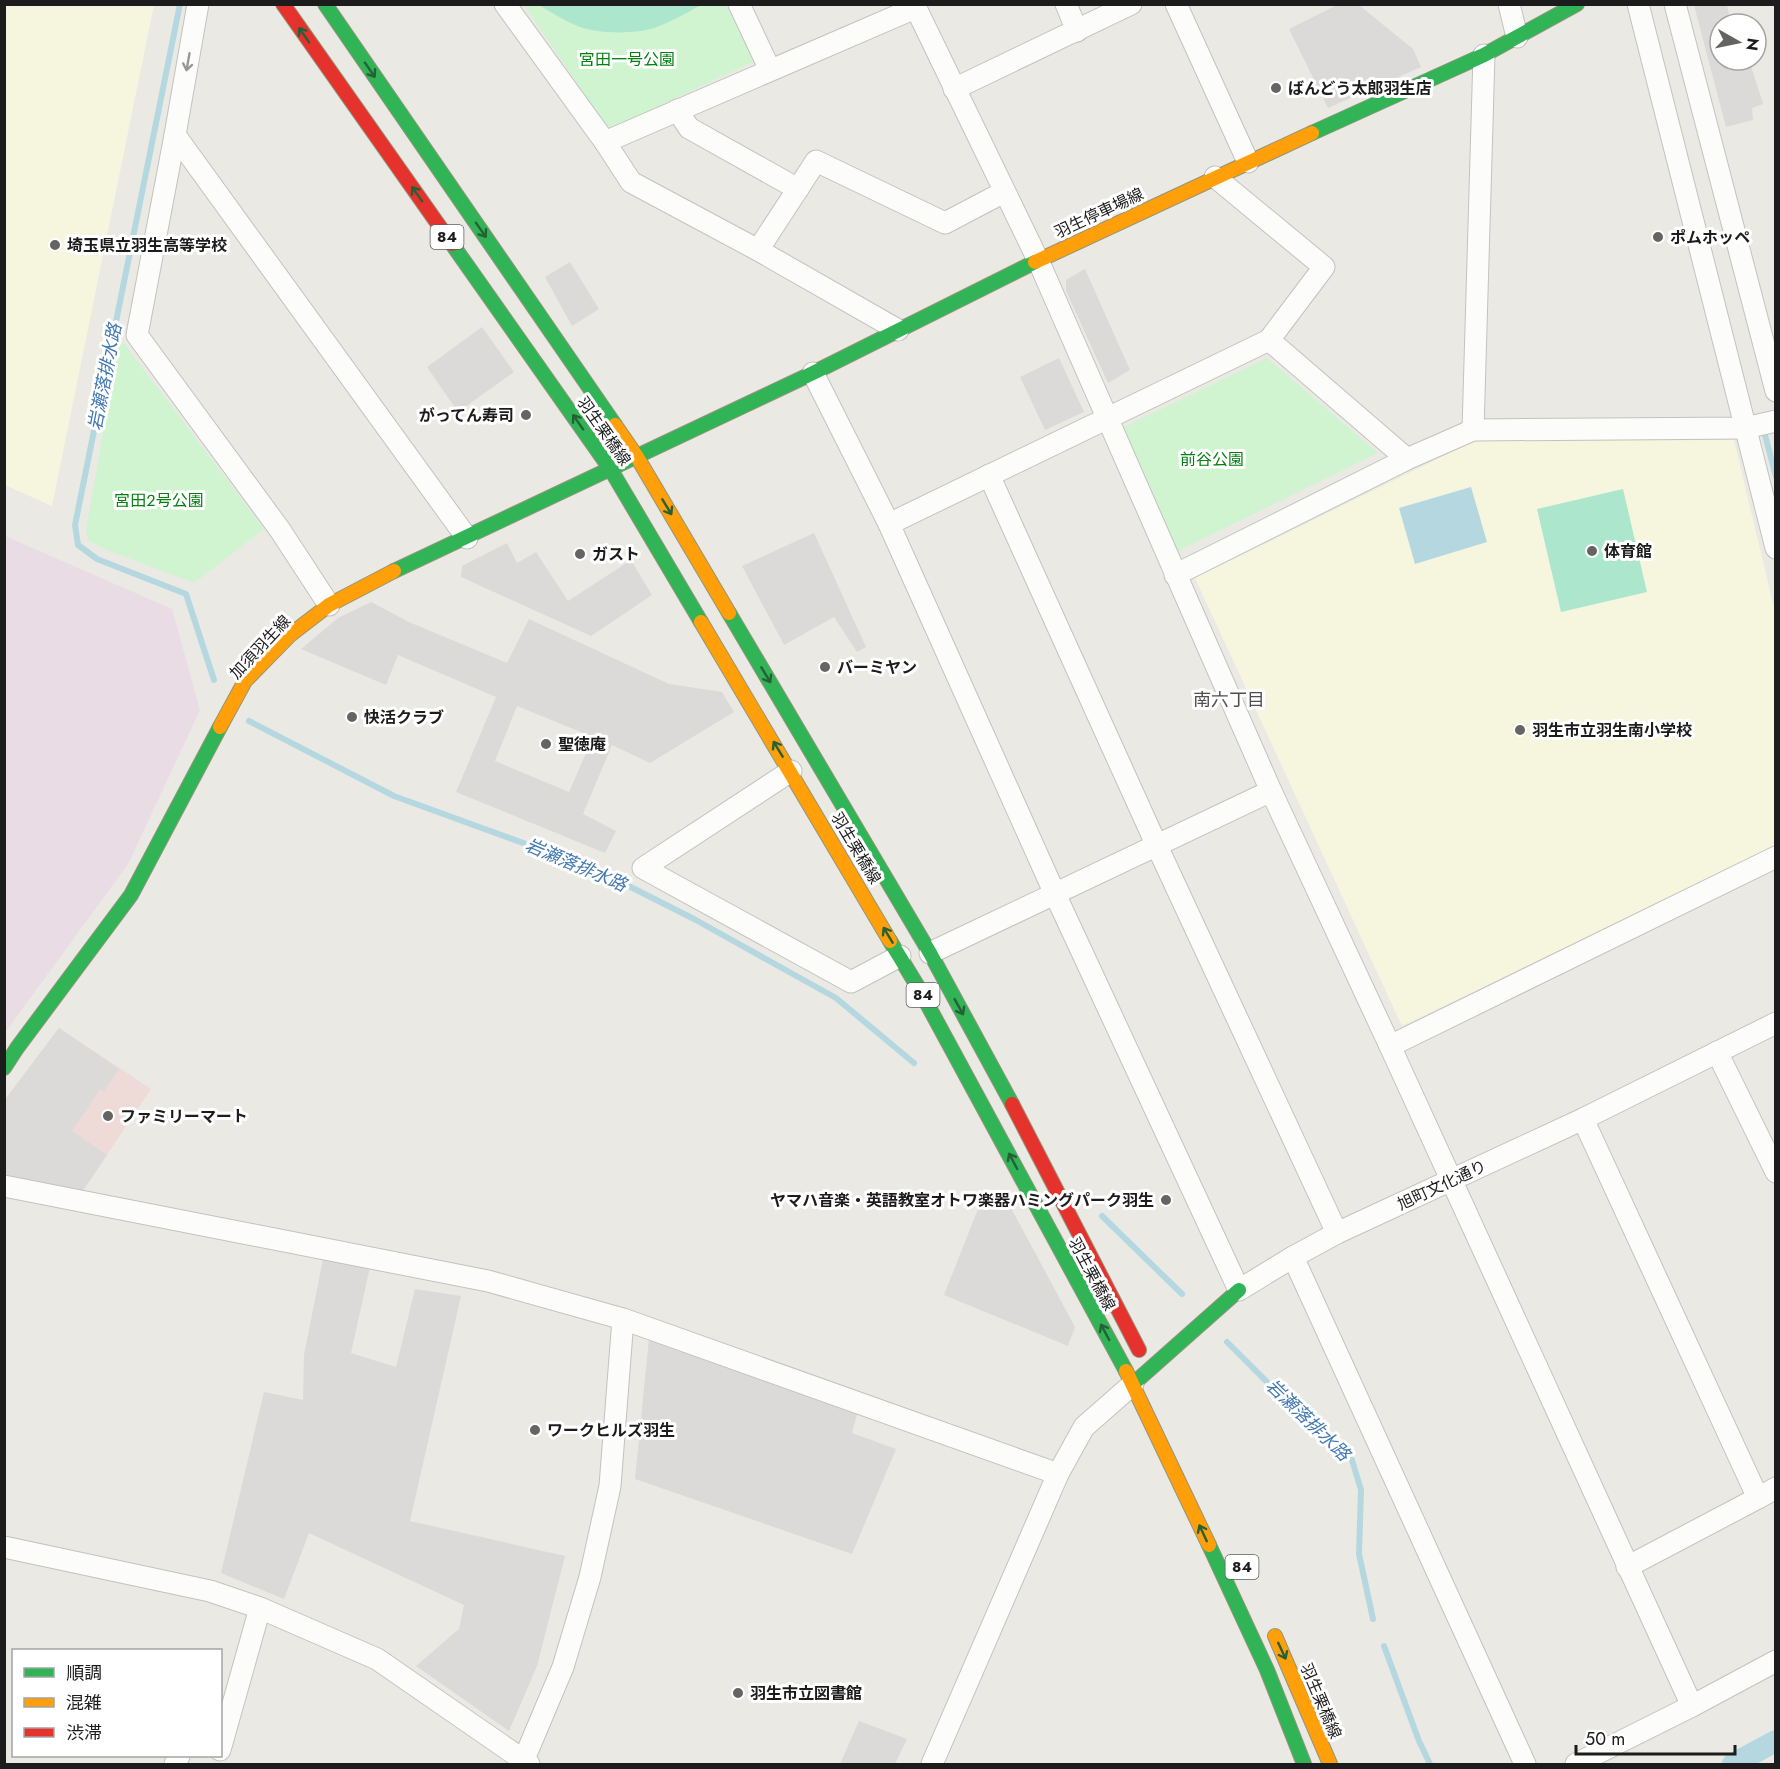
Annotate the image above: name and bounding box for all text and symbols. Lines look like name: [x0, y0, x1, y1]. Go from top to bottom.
north arrow: [1708, 12, 1768, 72]
one-way arrow: [298, 27, 310, 43]
text: N: [1740, 36, 1765, 52]
park label: 宮田一号公園: [579, 48, 675, 71]
one-way arrow: [182, 52, 193, 71]
one-way arrow: [364, 61, 376, 78]
place label: ばんどう太郎羽生店: [1288, 77, 1432, 100]
marker: ばんどう太郎羽生店: [1269, 81, 1283, 95]
street label: 羽生停車場線: [1051, 182, 1147, 244]
one-way arrow: [411, 186, 423, 202]
one-way arrow: [475, 222, 487, 238]
road number: 84: [430, 225, 464, 249]
place label: ポムホッペ: [1670, 226, 1750, 249]
marker: ポムホッペ: [1651, 230, 1665, 244]
place label: 埼玉県立羽生高等学校: [67, 234, 227, 257]
marker: 埼玉県立羽生高等学校: [48, 238, 62, 252]
water label: 岩瀬落排水路: [82, 320, 128, 432]
street label: 羽生栗橋線: [572, 392, 636, 470]
place label: がってん寿司: [419, 404, 514, 427]
marker: がってん寿司: [519, 408, 533, 422]
one-way arrow: [571, 414, 584, 430]
park label: 前谷公園: [1180, 448, 1244, 471]
park label: 宮田２号公園: [114, 489, 204, 512]
one-way arrow: [661, 498, 673, 515]
place label: 体育館: [1604, 540, 1652, 563]
place label: ガスト: [592, 543, 640, 566]
marker: 体育館: [1585, 544, 1599, 558]
marker: ガスト: [573, 547, 587, 561]
street label: 加須羽生線: [224, 610, 296, 684]
place label: バーミヤン: [837, 656, 917, 679]
marker: バーミヤン: [818, 660, 832, 674]
one-way arrow: [760, 666, 772, 683]
district label: 南六丁目: [1193, 687, 1265, 713]
place label: 快活クラブ: [364, 706, 444, 729]
marker: 快活クラブ: [345, 710, 359, 724]
place label: 羽生市立羽生南小学校: [1532, 719, 1692, 742]
marker: 羽生市立羽生南小学校: [1513, 723, 1527, 737]
place label: 聖徳庵: [558, 733, 606, 756]
marker: 聖徳庵: [539, 737, 553, 751]
one-way arrow: [771, 741, 783, 758]
street label: 羽生栗橋線: [826, 808, 886, 888]
water label: 岩瀬落排水路: [521, 832, 633, 899]
one-way arrow: [882, 927, 894, 944]
road number: 84: [906, 983, 940, 1007]
one-way arrow: [953, 998, 965, 1015]
place label: ファミリーマート: [120, 1105, 248, 1128]
marker: ファミリーマート: [101, 1109, 115, 1123]
one-way arrow: [1007, 1152, 1018, 1170]
street label: 旭町文化通り: [1394, 1154, 1490, 1216]
place label: ヤマハ音楽・英語教室オトワ楽器ハミングパーク羽生: [770, 1189, 1154, 1212]
marker: ヤマハ音楽・英語教室オトワ楽器ハミングパーク羽生: [1159, 1193, 1173, 1207]
street label: 羽生栗橋線: [1063, 1233, 1121, 1315]
one-way arrow: [1099, 1324, 1111, 1341]
water label: 岩瀬落排水路: [1260, 1373, 1357, 1468]
place label: ワークヒルズ羽生: [547, 1419, 675, 1442]
marker: ワークヒルズ羽生: [528, 1423, 542, 1437]
one-way arrow: [1197, 1524, 1209, 1542]
road number: 84: [1226, 1555, 1258, 1579]
one-way arrow: [1277, 1642, 1289, 1660]
legend: [12, 1649, 222, 1757]
text: 順調: [66, 1660, 102, 1686]
street label: 羽生栗橋線: [1295, 1660, 1347, 1742]
place label: 羽生市立図書館: [750, 1682, 862, 1705]
marker: 羽生市立図書館: [731, 1686, 745, 1700]
text: 混雑: [66, 1690, 102, 1716]
scale bar: [1576, 1718, 1735, 1756]
text: 渋滞: [66, 1720, 102, 1746]
text: 50 m: [1585, 1726, 1625, 1752]

